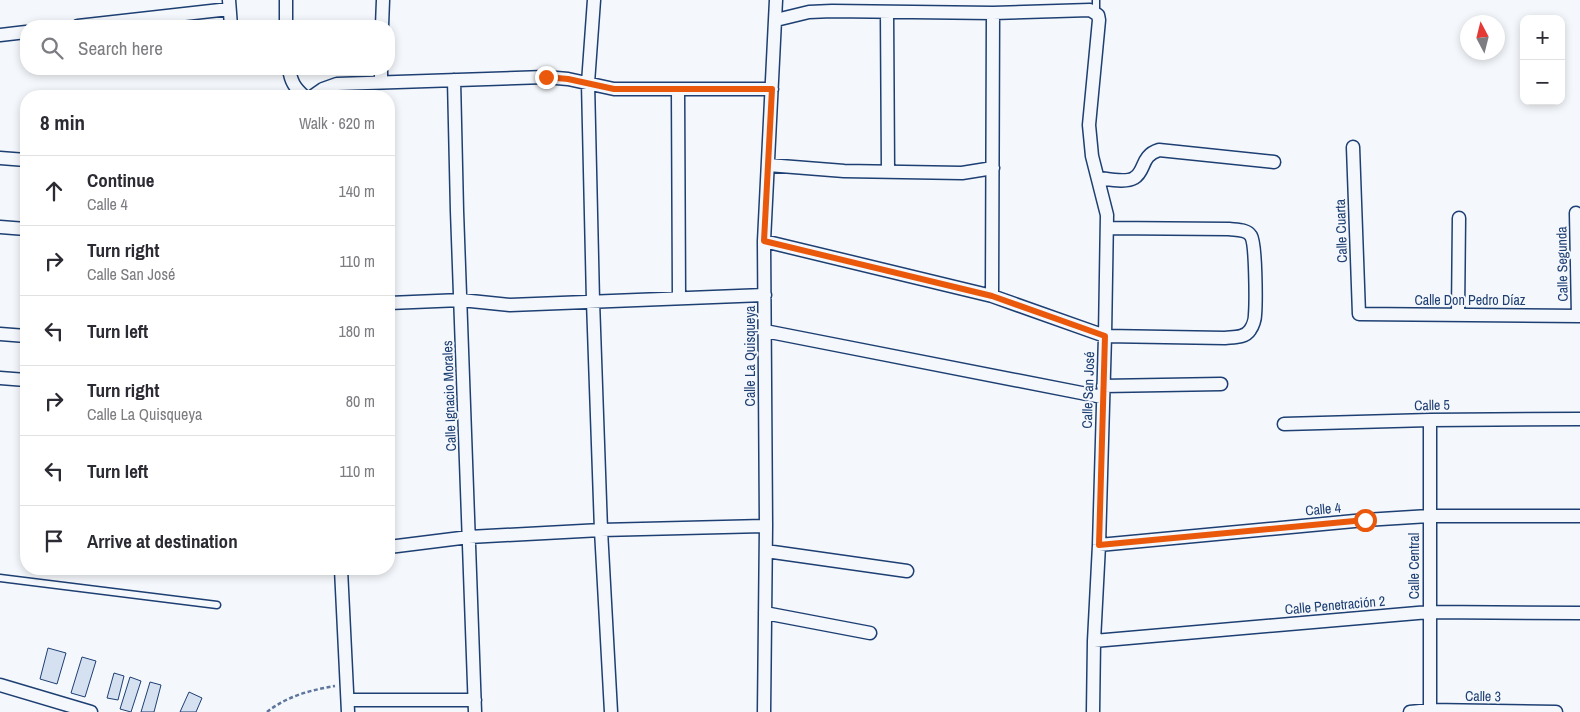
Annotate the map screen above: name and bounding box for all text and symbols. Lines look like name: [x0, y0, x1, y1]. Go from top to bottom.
north arrow: [1460, 15, 1505, 60]
map controls: [1520, 15, 1565, 105]
button: +: [1520, 15, 1565, 60]
search box: [20, 20, 395, 75]
icon: search: [38, 34, 66, 62]
text: Search here: [78, 35, 163, 61]
button: −: [1520, 60, 1565, 105]
route end: [535, 66, 558, 89]
text: 8 min: [40, 108, 85, 137]
text: Walk · 620 m: [299, 112, 375, 134]
text: Continue: [87, 167, 155, 193]
icon: ahead: [40, 177, 68, 205]
text: 140 m: [339, 180, 375, 202]
text: Calle 4: [87, 193, 128, 215]
street label: Calle Cuarta: [1331, 198, 1351, 263]
street label: Calle Segunda: [1552, 226, 1572, 302]
text: Turn right: [87, 237, 159, 263]
icon: right: [40, 247, 68, 275]
text: 110 m: [339, 250, 375, 272]
text: Calle San José: [87, 263, 175, 285]
street label: Calle Don Pedro Díaz: [1414, 291, 1526, 309]
street label: Calle La Quisqueya: [741, 305, 759, 406]
icon: left: [40, 317, 68, 345]
text: Turn left: [87, 318, 148, 344]
text: 180 m: [339, 320, 375, 342]
street label: Calle Ignacio Morales: [438, 340, 460, 452]
street label: Calle San José: [1078, 351, 1098, 429]
text: Turn right: [87, 377, 159, 403]
icon: right: [40, 387, 68, 415]
text: 80 m: [346, 390, 375, 412]
street label: Calle 5: [1414, 396, 1450, 414]
text: Calle La Quisqueya: [87, 403, 202, 425]
icon: left: [40, 457, 68, 485]
text: Turn left: [87, 458, 148, 484]
text: 110 m: [339, 460, 375, 482]
street label: Calle 4: [1304, 498, 1342, 520]
route start: [1354, 509, 1377, 532]
icon: arrive: [40, 527, 68, 555]
text: Arrive at destination: [87, 528, 238, 554]
street label: Calle Central: [1405, 533, 1423, 599]
street label: Calle Penetración 2: [1284, 592, 1386, 618]
street label: Calle 3: [1465, 687, 1501, 705]

